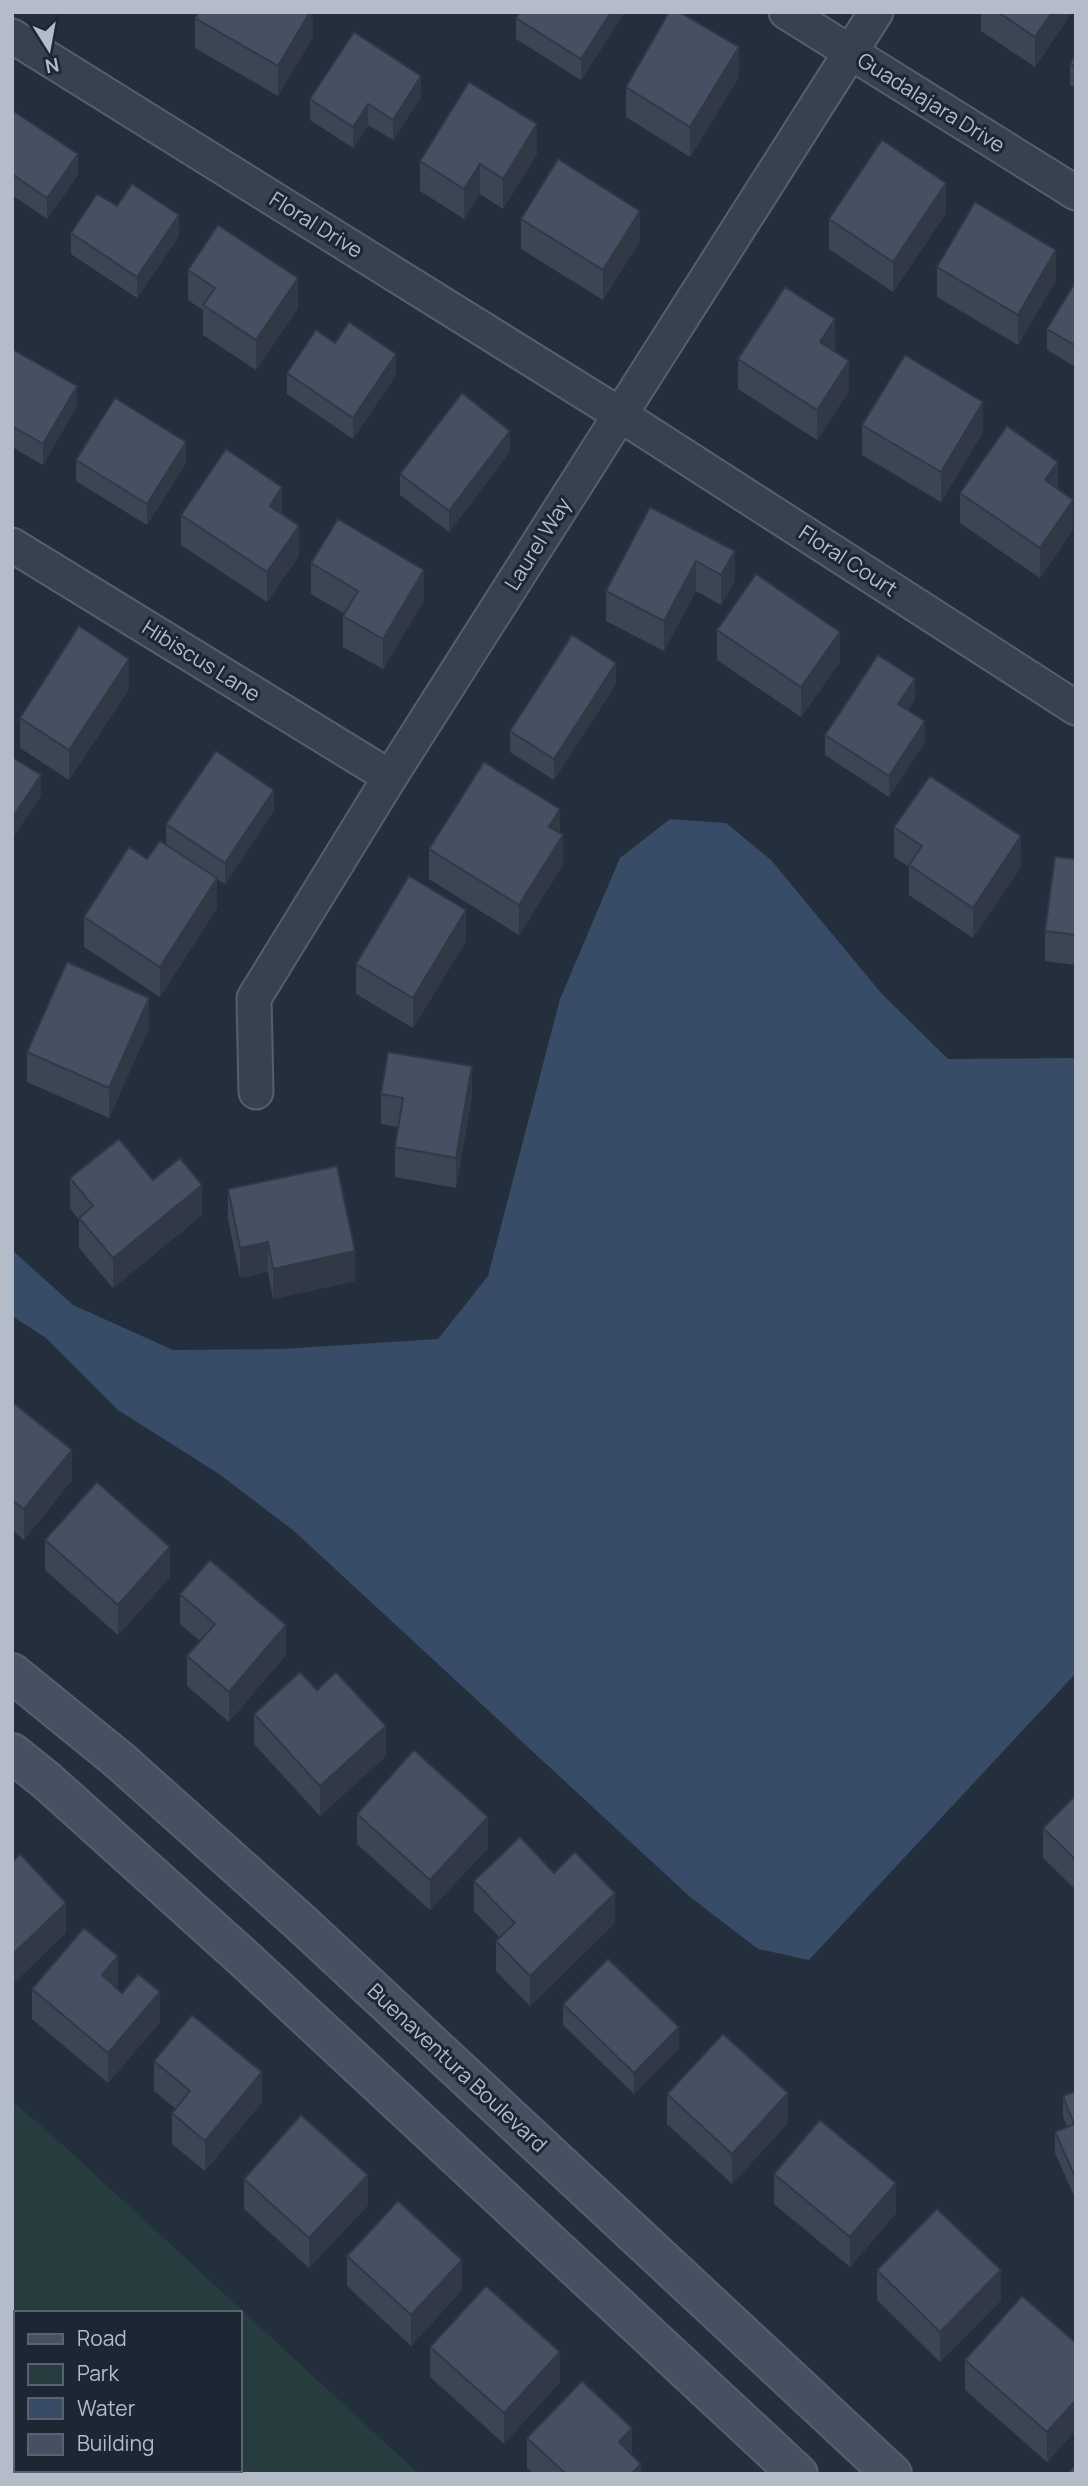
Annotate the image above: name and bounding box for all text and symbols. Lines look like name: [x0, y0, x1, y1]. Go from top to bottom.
north arrow: [14, 14, 84, 84]
street label: Guadalajara Drive: [853, 46, 1010, 159]
text: N: [43, 52, 61, 80]
street label: Floral Drive: [265, 184, 368, 264]
street label: Laurel Way: [498, 492, 577, 595]
street label: Floral Court: [794, 518, 903, 602]
street label: Hibiscus Lane: [137, 613, 266, 708]
street label: Buenaventura Boulevard: [362, 1977, 553, 2158]
legend: [14, 2311, 242, 2472]
text: Road: [77, 2324, 127, 2352]
text: Park: [77, 2359, 119, 2387]
text: Water: [77, 2394, 136, 2422]
text: Building: [77, 2429, 154, 2457]

